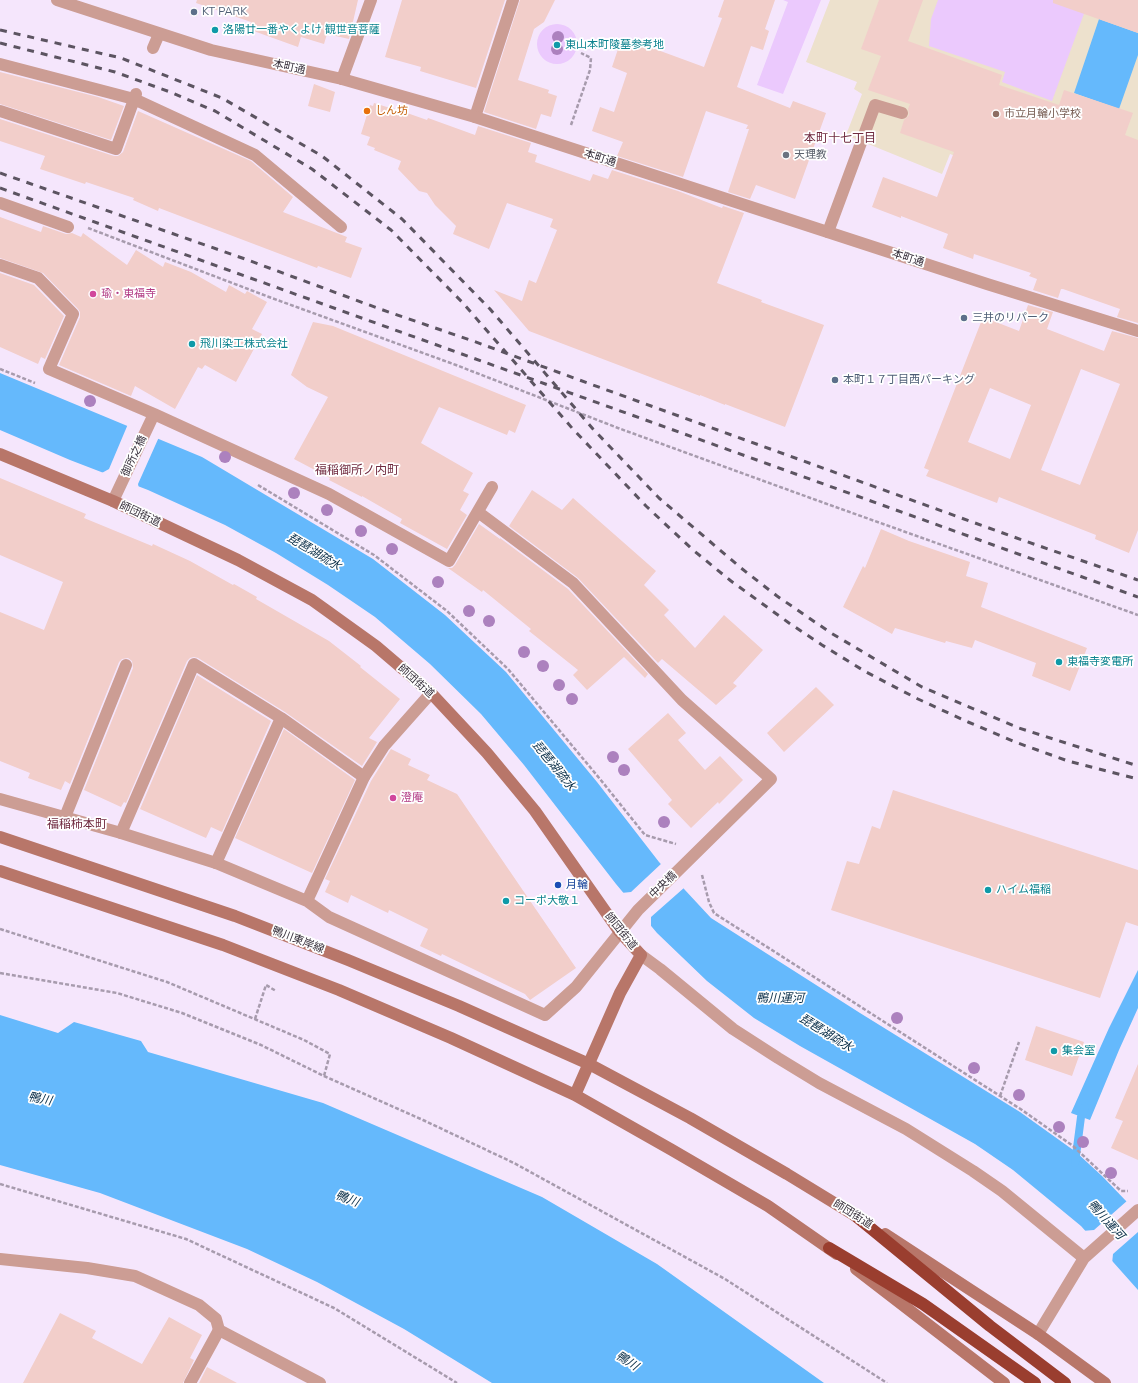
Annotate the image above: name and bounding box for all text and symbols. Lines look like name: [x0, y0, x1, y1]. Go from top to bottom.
place label: KT PARK: [202, 5, 247, 19]
marker: KT PARK: [189, 7, 199, 17]
place label: 洛陽廿一番やくよけ 観世音菩薩: [223, 23, 380, 37]
marker: 洛陽廿一番やくよけ 観世音菩薩: [210, 25, 220, 35]
place label: 東山本町陵墓参考地: [565, 38, 664, 52]
marker: 東山本町陵墓参考地: [552, 40, 562, 50]
street label: 本町通: [271, 57, 307, 77]
place label: しん坊: [375, 104, 408, 118]
marker: しん坊: [362, 106, 372, 116]
place label: 市立月輪小学校: [1004, 107, 1081, 121]
marker: 市立月輪小学校: [991, 109, 1001, 119]
district label: 本町十七丁目: [804, 131, 876, 145]
street label: 本町通: [582, 147, 618, 169]
place label: 天理教: [794, 148, 827, 162]
marker: 天理教: [781, 150, 791, 160]
street label: 本町通: [890, 247, 926, 269]
place label: 瑜・東福寺: [101, 287, 156, 301]
marker: 瑜・東福寺: [88, 289, 98, 299]
place label: 三井のリパーク: [972, 311, 1049, 325]
marker: 三井のリパーク: [959, 313, 969, 323]
place label: 飛川染工株式会社: [200, 337, 288, 351]
marker: 飛川染工株式会社: [187, 339, 197, 349]
place label: 本町１７丁目西パーキング: [843, 373, 975, 387]
marker: 本町１７丁目西パーキング: [830, 375, 840, 385]
street label: 御所之橋: [119, 433, 149, 479]
district label: 福稲御所ノ内町: [315, 463, 399, 477]
street label: 師団街道: [117, 499, 163, 529]
water label: 琵琶湖疏水: [285, 530, 343, 574]
place label: 東福寺変電所: [1067, 655, 1133, 669]
marker: 東福寺変電所: [1054, 657, 1064, 667]
street label: 師団街道: [395, 661, 437, 701]
water label: 琵琶湖疏水: [530, 738, 578, 794]
place label: 澄庵: [401, 791, 423, 805]
marker: 澄庵: [388, 793, 398, 803]
district label: 福稲柿本町: [47, 817, 107, 831]
street label: 中央橋: [647, 869, 679, 901]
place label: 月輪: [566, 878, 588, 892]
marker: 月輪: [553, 880, 563, 890]
place label: ハイム福稲: [996, 883, 1051, 897]
marker: ハイム福稲: [983, 885, 993, 895]
place label: コーポ大敬１: [514, 894, 580, 908]
marker: コーポ大敬１: [501, 896, 511, 906]
street label: 師団街道: [602, 910, 640, 952]
street label: 鴨川東岸線: [270, 924, 326, 956]
water label: 鴨川運河: [756, 991, 804, 1005]
water label: 琵琶湖疏水: [797, 1011, 855, 1055]
place label: 集会室: [1062, 1044, 1095, 1058]
marker: 集会室: [1049, 1046, 1059, 1056]
water label: 鴨川: [27, 1090, 53, 1108]
water label: 鴨川: [333, 1188, 361, 1210]
street label: 師団街道: [831, 1197, 875, 1231]
water label: 鴨川運河: [1085, 1197, 1127, 1243]
water label: 鴨川: [613, 1348, 641, 1374]

